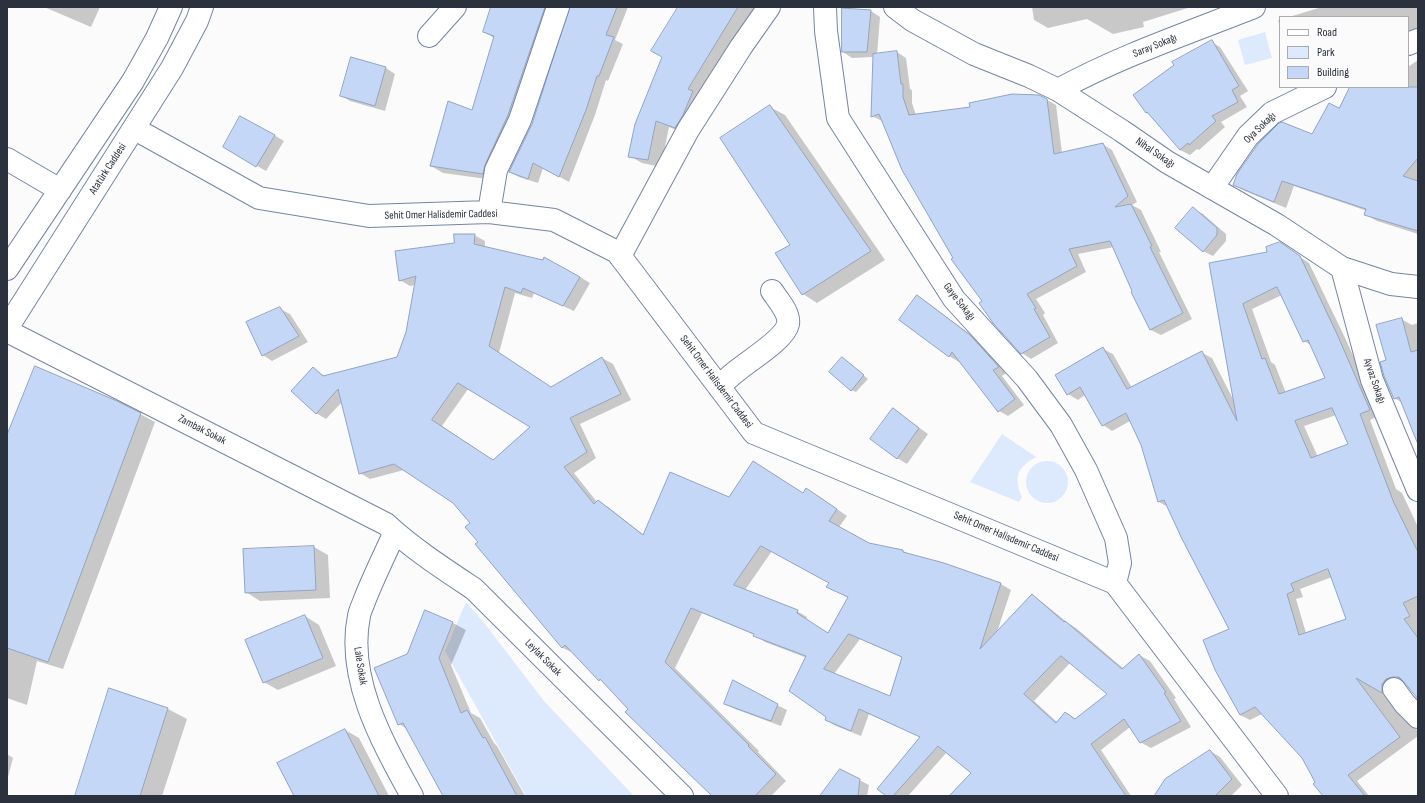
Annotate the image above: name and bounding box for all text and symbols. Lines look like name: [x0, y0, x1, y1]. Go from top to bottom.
legend: [1279, 16, 1409, 88]
text: Road: [1317, 25, 1337, 40]
street label: Saray Sokağı: [1131, 31, 1179, 61]
text: Park: [1317, 45, 1335, 60]
text: Building: [1317, 65, 1349, 80]
street label: Oya Sokağı: [1241, 109, 1279, 147]
street label: Nihal Sokağı: [1133, 135, 1177, 171]
street label: Atatürk Caddesi: [87, 141, 129, 197]
street label: Sehit Omer Halisdemir Caddesi: [384, 207, 498, 223]
street label: Gaye Sokağı: [940, 281, 978, 323]
street label: Sehit Omer Halisdemir Caddesi: [677, 333, 755, 431]
street label: Ayvaz Sokağı: [1360, 357, 1388, 405]
street label: Zambak Sokak: [176, 412, 228, 448]
street label: Sehit Omer Halisdemir Caddesi: [951, 509, 1061, 565]
street label: Leylak Sokak: [522, 637, 564, 679]
street label: Lale Sokak: [350, 646, 370, 686]

